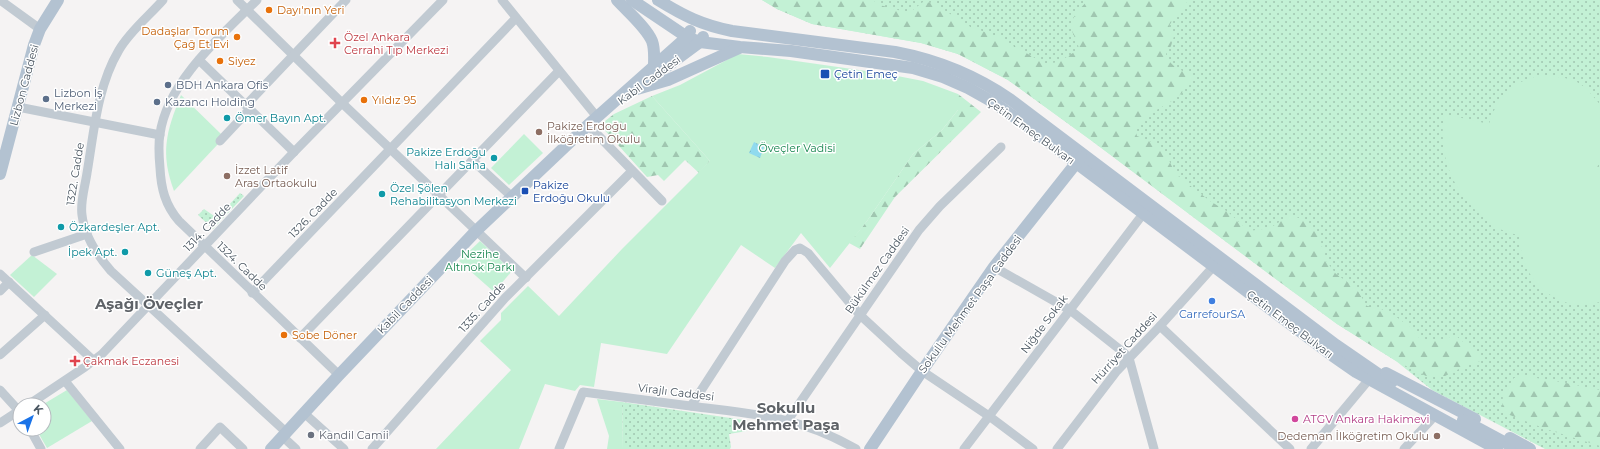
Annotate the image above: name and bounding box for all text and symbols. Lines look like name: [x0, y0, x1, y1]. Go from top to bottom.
place label: Dayı'nın Yeri: [277, 3, 345, 17]
marker: Dayı'nın Yeri: [264, 5, 274, 15]
place label: Dadaşlar Torum Çağ Et Evi: [141, 24, 229, 51]
place label: Özel Ankara Cerrahi Tıp Merkezi: [344, 30, 449, 57]
marker: Dadaşlar Torum Çağ Et Evi: [232, 32, 242, 42]
marker: Özel Ankara Cerrahi Tıp Merkezi: [329, 37, 341, 49]
street label: Lizbon Caddesi: [6, 43, 42, 127]
street label: Kabil Caddesi: [615, 52, 683, 108]
place label: Siyez: [228, 54, 256, 68]
marker: Siyez: [215, 56, 225, 66]
place label: Çetin Emeç: [834, 67, 898, 81]
marker: Çetin Emeç: [819, 68, 831, 80]
place label: BDH Ankara Ofis: [176, 78, 269, 92]
marker: BDH Ankara Ofis: [163, 80, 173, 90]
place label: Lizbon İş Merkezi: [54, 86, 103, 113]
place label: Yıldız 95: [372, 93, 416, 107]
marker: Lizbon İş Merkezi: [41, 94, 51, 104]
place label: Kazancı Holding: [165, 95, 255, 109]
marker: Yıldız 95: [359, 95, 369, 105]
street label: Çetin Emeç Bulvarı: [984, 95, 1078, 167]
marker: Kazancı Holding: [152, 97, 162, 107]
place label: Ömer Bayın Apt.: [235, 111, 326, 125]
marker: Ömer Bayın Apt.: [222, 113, 232, 123]
place label: Pakize Erdoğu İlköğretim Okulu: [547, 119, 640, 146]
marker: Pakize Erdoğu İlköğretim Okulu: [534, 127, 544, 137]
street label: 1322. Cadde: [63, 141, 87, 207]
park label: Öveçler Vadisi: [759, 141, 836, 155]
place label: Pakize Erdoğu Halı Saha: [406, 145, 486, 172]
marker: Pakize Erdoğu Halı Saha: [489, 153, 499, 163]
place label: İzzet Latif Aras Ortaokulu: [235, 163, 317, 190]
marker: İzzet Latif Aras Ortaokulu: [222, 171, 232, 181]
place label: Pakize Erdoğu Okulu: [533, 178, 610, 205]
place label: Özel Şölen Rehabilitasyon Merkezi: [390, 181, 517, 208]
street label: 1326. Cadde: [286, 185, 341, 241]
marker: Pakize Erdoğu Okulu: [520, 186, 530, 196]
marker: Özel Şölen Rehabilitasyon Merkezi: [377, 189, 387, 199]
street label: 1314. Cadde: [180, 199, 234, 254]
place label: Özkardeşler Apt.: [69, 220, 160, 234]
marker: Özkardeşler Apt.: [56, 222, 66, 232]
street label: Bükülmez Caddesi: [842, 224, 912, 316]
street label: Sokullu Mehmet Paşa Caddesi: [915, 232, 1025, 376]
street label: 1324. Cadde: [214, 239, 270, 294]
place label: İpek Apt.: [68, 245, 117, 259]
marker: İpek Apt.: [120, 247, 130, 257]
park label: Nezihe Altınok Parkı: [445, 247, 515, 274]
place label: Güneş Apt.: [156, 266, 216, 280]
marker: Güneş Apt.: [143, 268, 153, 278]
street label: Kabil Caddesi: [374, 273, 436, 337]
street label: 1335. Cadde: [456, 278, 509, 335]
street label: Çetin Emeç Bulvarı: [1244, 287, 1336, 361]
street label: Niğde Sokak: [1017, 292, 1071, 356]
district label: Aşağı Öveçler: [94, 294, 204, 313]
marker: CarrefourSA: [1207, 296, 1217, 306]
place label: CarrefourSA: [1179, 307, 1245, 321]
street label: Hürriyet Caddesi: [1088, 309, 1160, 387]
place label: Sobe Döner: [292, 328, 357, 342]
marker: Sobe Döner: [279, 330, 289, 340]
place label: Çakmak Eczanesi: [83, 354, 179, 368]
marker: Çakmak Eczanesi: [70, 356, 80, 366]
street label: Virajlı Caddesi: [637, 380, 715, 404]
north arrow: [12, 397, 52, 437]
district label: Sokullu Mehmet Paşa: [732, 398, 840, 434]
text: K: [31, 401, 47, 418]
place label: ATGV Ankara Hakimevi: [1303, 412, 1430, 426]
marker: ATGV Ankara Hakimevi: [1290, 414, 1300, 424]
place label: Kandil Camii: [319, 428, 389, 442]
place label: Dedeman İlköğretim Okulu: [1277, 429, 1429, 443]
marker: Kandil Camii: [306, 430, 316, 440]
marker: Dedeman İlköğretim Okulu: [1432, 431, 1442, 441]

